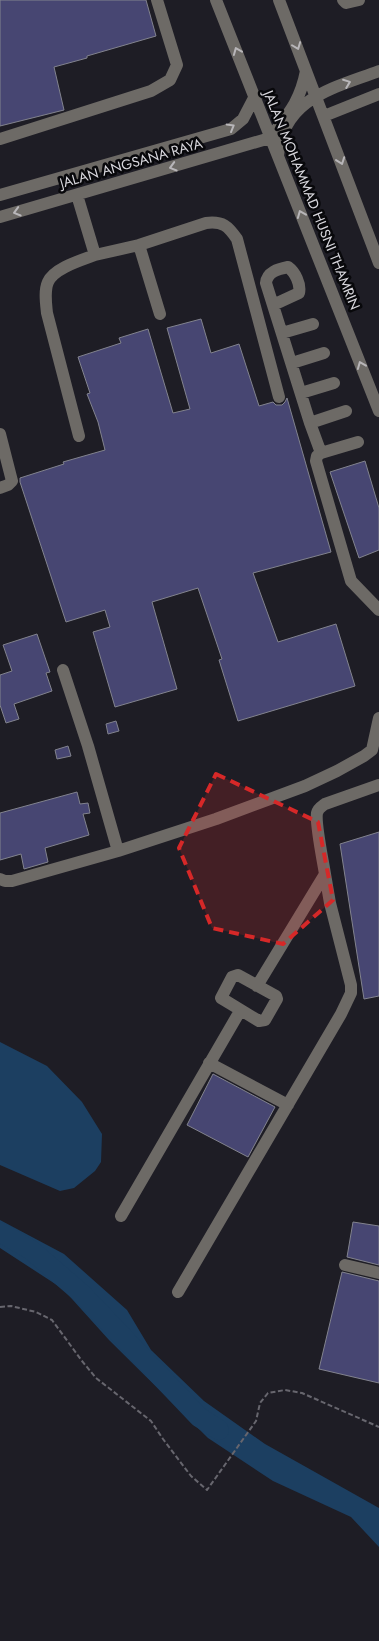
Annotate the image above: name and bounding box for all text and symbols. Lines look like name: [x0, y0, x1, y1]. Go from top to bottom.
one-way arrow: [291, 41, 301, 49]
one-way arrow: [232, 47, 243, 56]
one-way arrow: [343, 79, 351, 89]
street label: JALAN MOHAMMAD HUSNI THAMRIN: [258, 85, 365, 313]
one-way arrow: [225, 123, 234, 133]
street label: JALAN ANGSANA RAYA: [55, 133, 205, 193]
one-way arrow: [335, 156, 345, 165]
one-way arrow: [170, 161, 178, 171]
one-way arrow: [14, 206, 22, 216]
one-way arrow: [297, 210, 307, 219]
one-way arrow: [357, 361, 367, 370]

